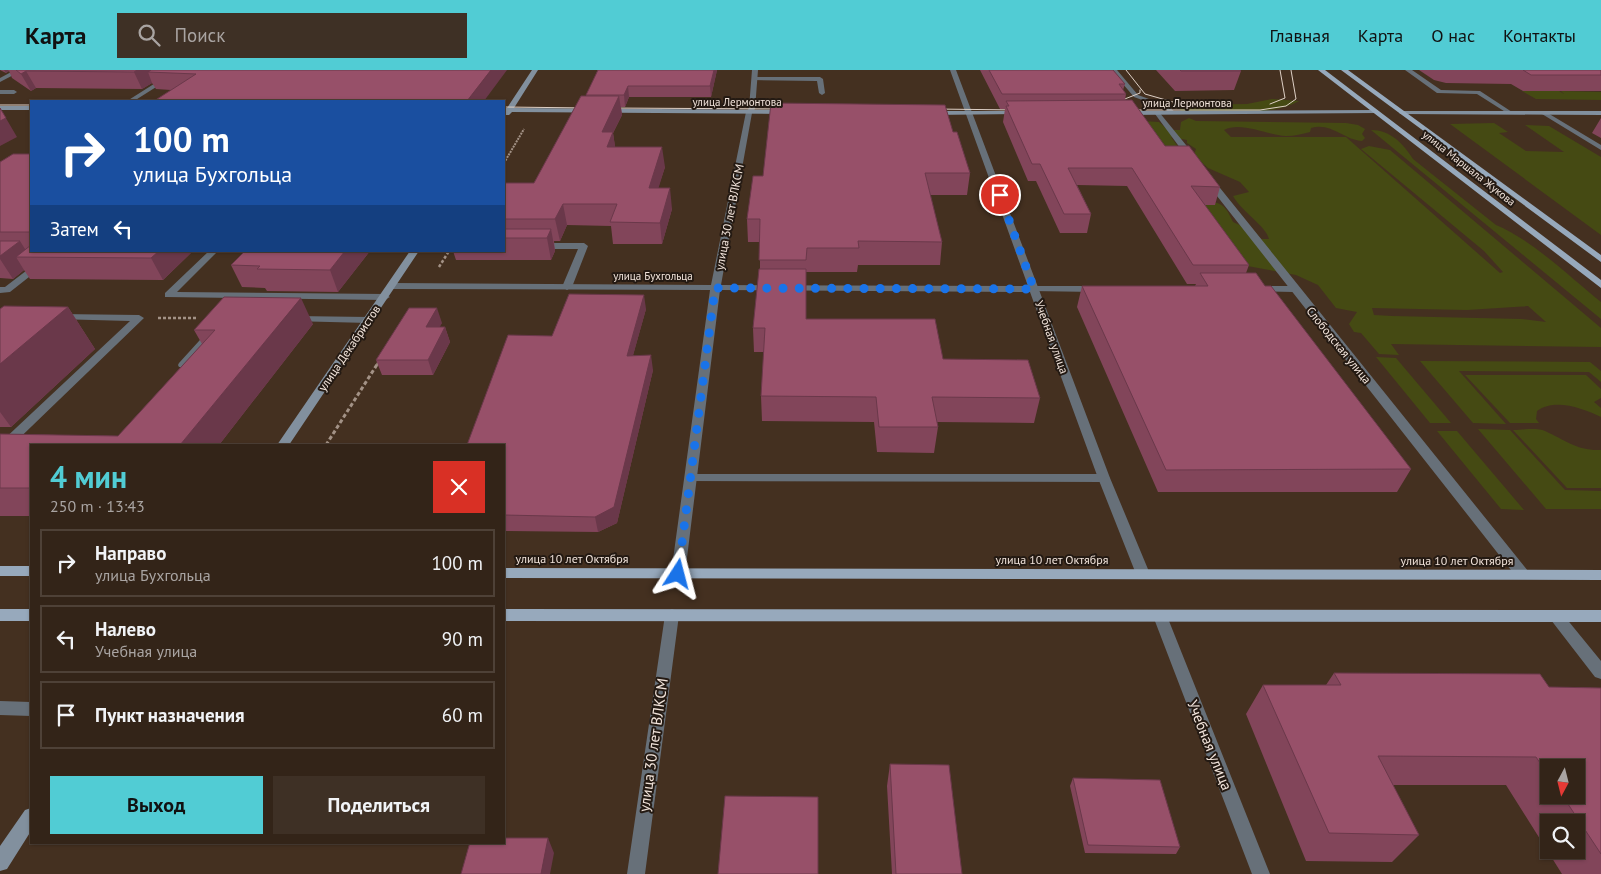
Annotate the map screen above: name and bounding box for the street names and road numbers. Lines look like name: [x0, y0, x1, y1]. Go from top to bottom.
street label: улица Лермонтова: [692, 95, 782, 109]
street label: улица Лермонтова: [1142, 96, 1232, 110]
street label: улица Маршала Жукова: [1420, 127, 1518, 209]
street label: улица 30 лет ВЛКСМ: [711, 163, 747, 271]
street label: улица Бухгольца: [613, 269, 693, 283]
street label: Учебная улица: [1032, 298, 1072, 376]
street label: улица Декабристов: [315, 302, 383, 394]
street label: Слободская улица: [1303, 303, 1375, 387]
street label: улица 10 лет Октября: [516, 551, 628, 566]
street label: улица 10 лет Октября: [996, 552, 1108, 567]
street label: улица 10 лет Октября: [1401, 553, 1513, 568]
street label: улица 30 лет ВЛКСМ: [634, 677, 672, 813]
street label: Учебная улица: [1183, 697, 1237, 793]

